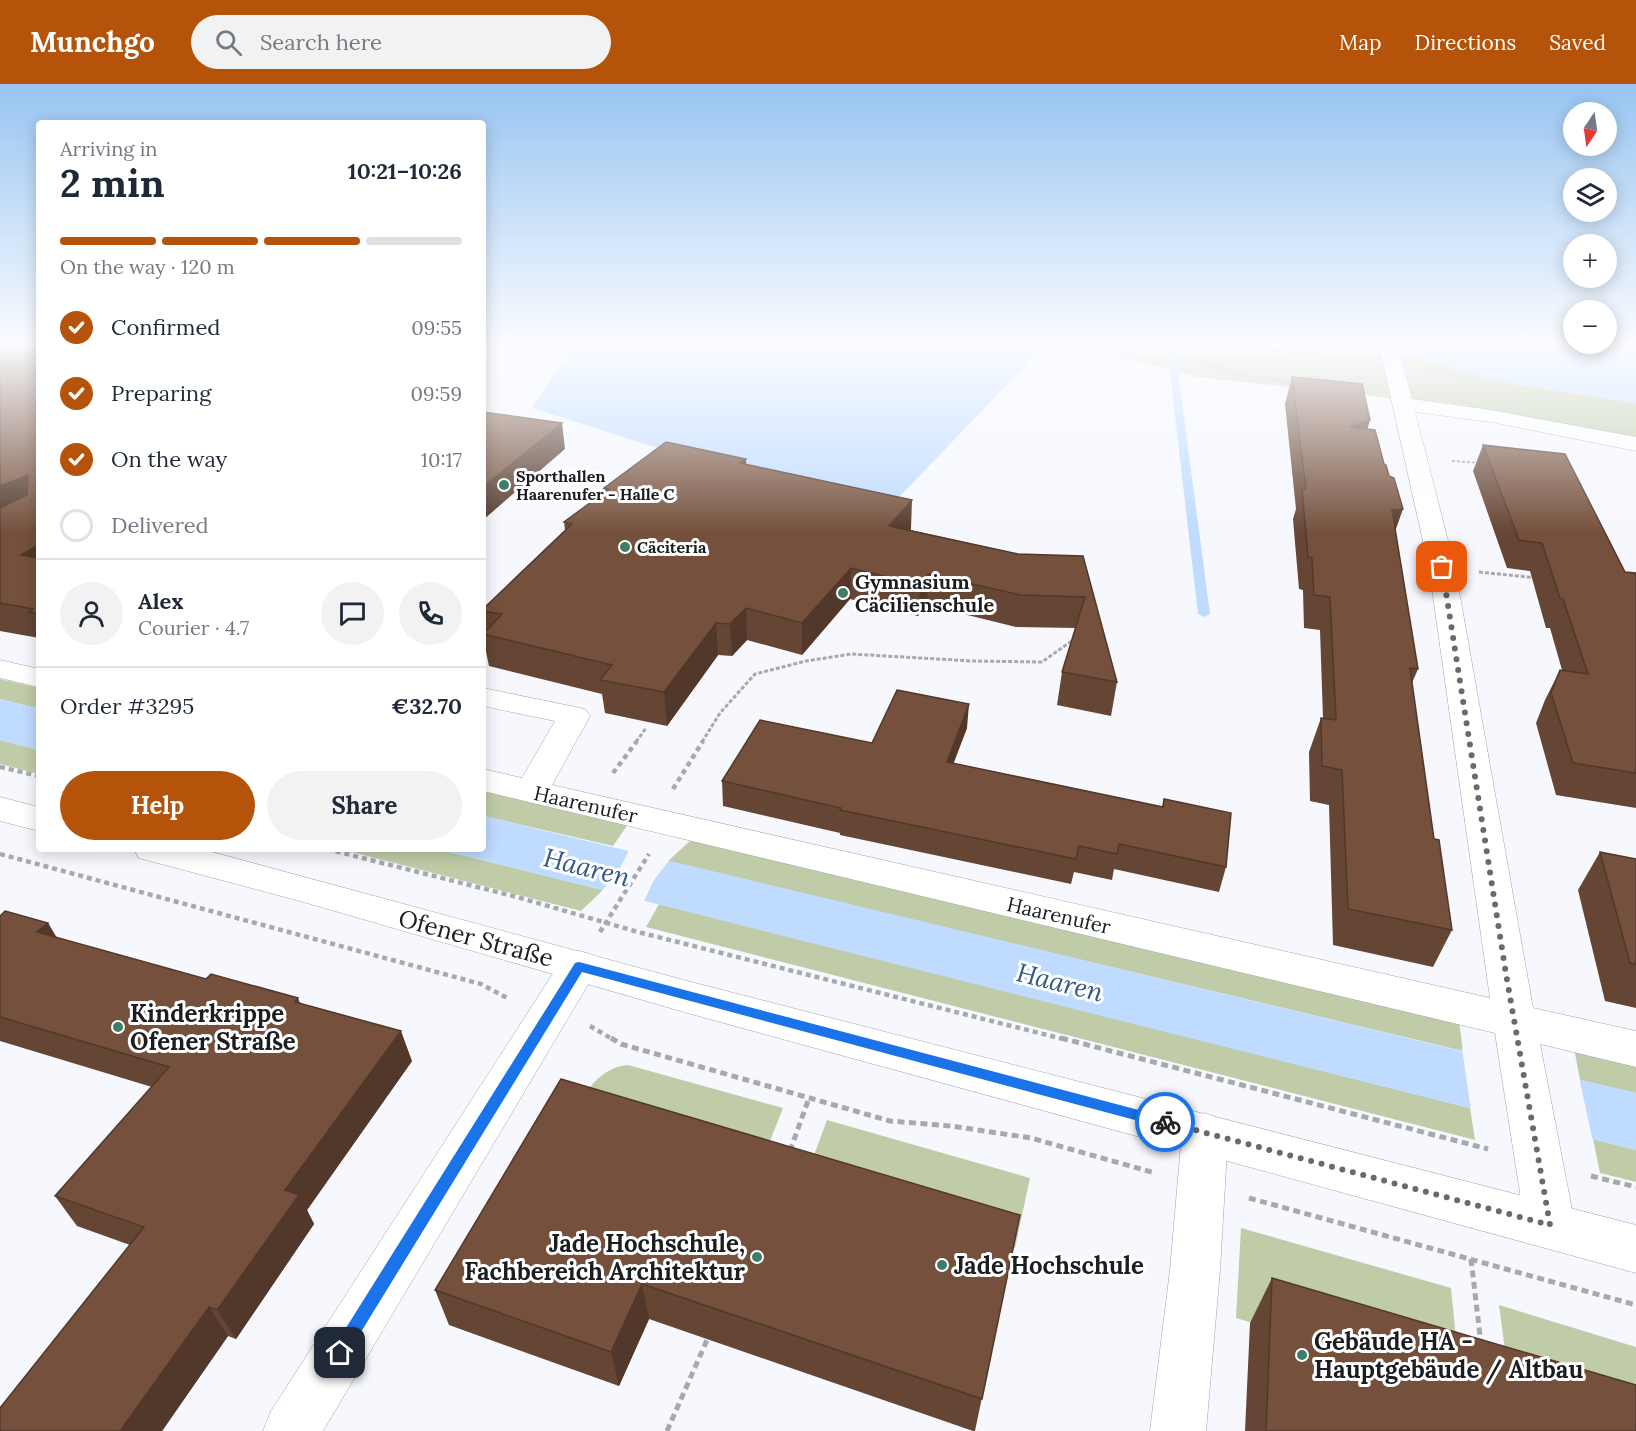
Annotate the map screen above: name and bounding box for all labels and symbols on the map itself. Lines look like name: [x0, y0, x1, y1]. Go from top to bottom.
north arrow: [1563, 102, 1617, 156]
place label: Sporthallen Haarenufer - Halle C: [516, 466, 675, 504]
marker: Sporthallen Haarenufer - Halle C: [497, 478, 511, 492]
place label: Cäciteria: [637, 537, 707, 557]
marker: Cäciteria: [618, 540, 632, 554]
pin: [1416, 541, 1467, 592]
place label: Gymnasium Cäcilienschule: [855, 569, 994, 617]
marker: Gymnasium Cäcilienschule: [836, 586, 850, 600]
street label: Haarenufer: [532, 780, 641, 828]
water label: Haaren: [540, 840, 634, 894]
street label: Haarenufer: [1005, 891, 1114, 939]
street label: Ofener Straße: [395, 902, 557, 974]
water label: Haaren: [1013, 955, 1107, 1009]
place label: Kinderkrippe Ofener Straße: [130, 998, 296, 1057]
marker: Kinderkrippe Ofener Straße: [111, 1020, 125, 1034]
courier: [1135, 1092, 1195, 1152]
place label: Jade Hochschule, Fachbereich Architektur: [464, 1228, 745, 1287]
marker: Jade Hochschule, Fachbereich Architektur: [750, 1250, 764, 1264]
place label: Jade Hochschule: [954, 1250, 1144, 1281]
marker: Jade Hochschule: [935, 1258, 949, 1272]
place label: Gebäude HA - Hauptgebäude / Altbau: [1314, 1326, 1583, 1385]
pin: [314, 1327, 365, 1378]
marker: Gebäude HA - Hauptgebäude / Altbau: [1295, 1348, 1309, 1362]

